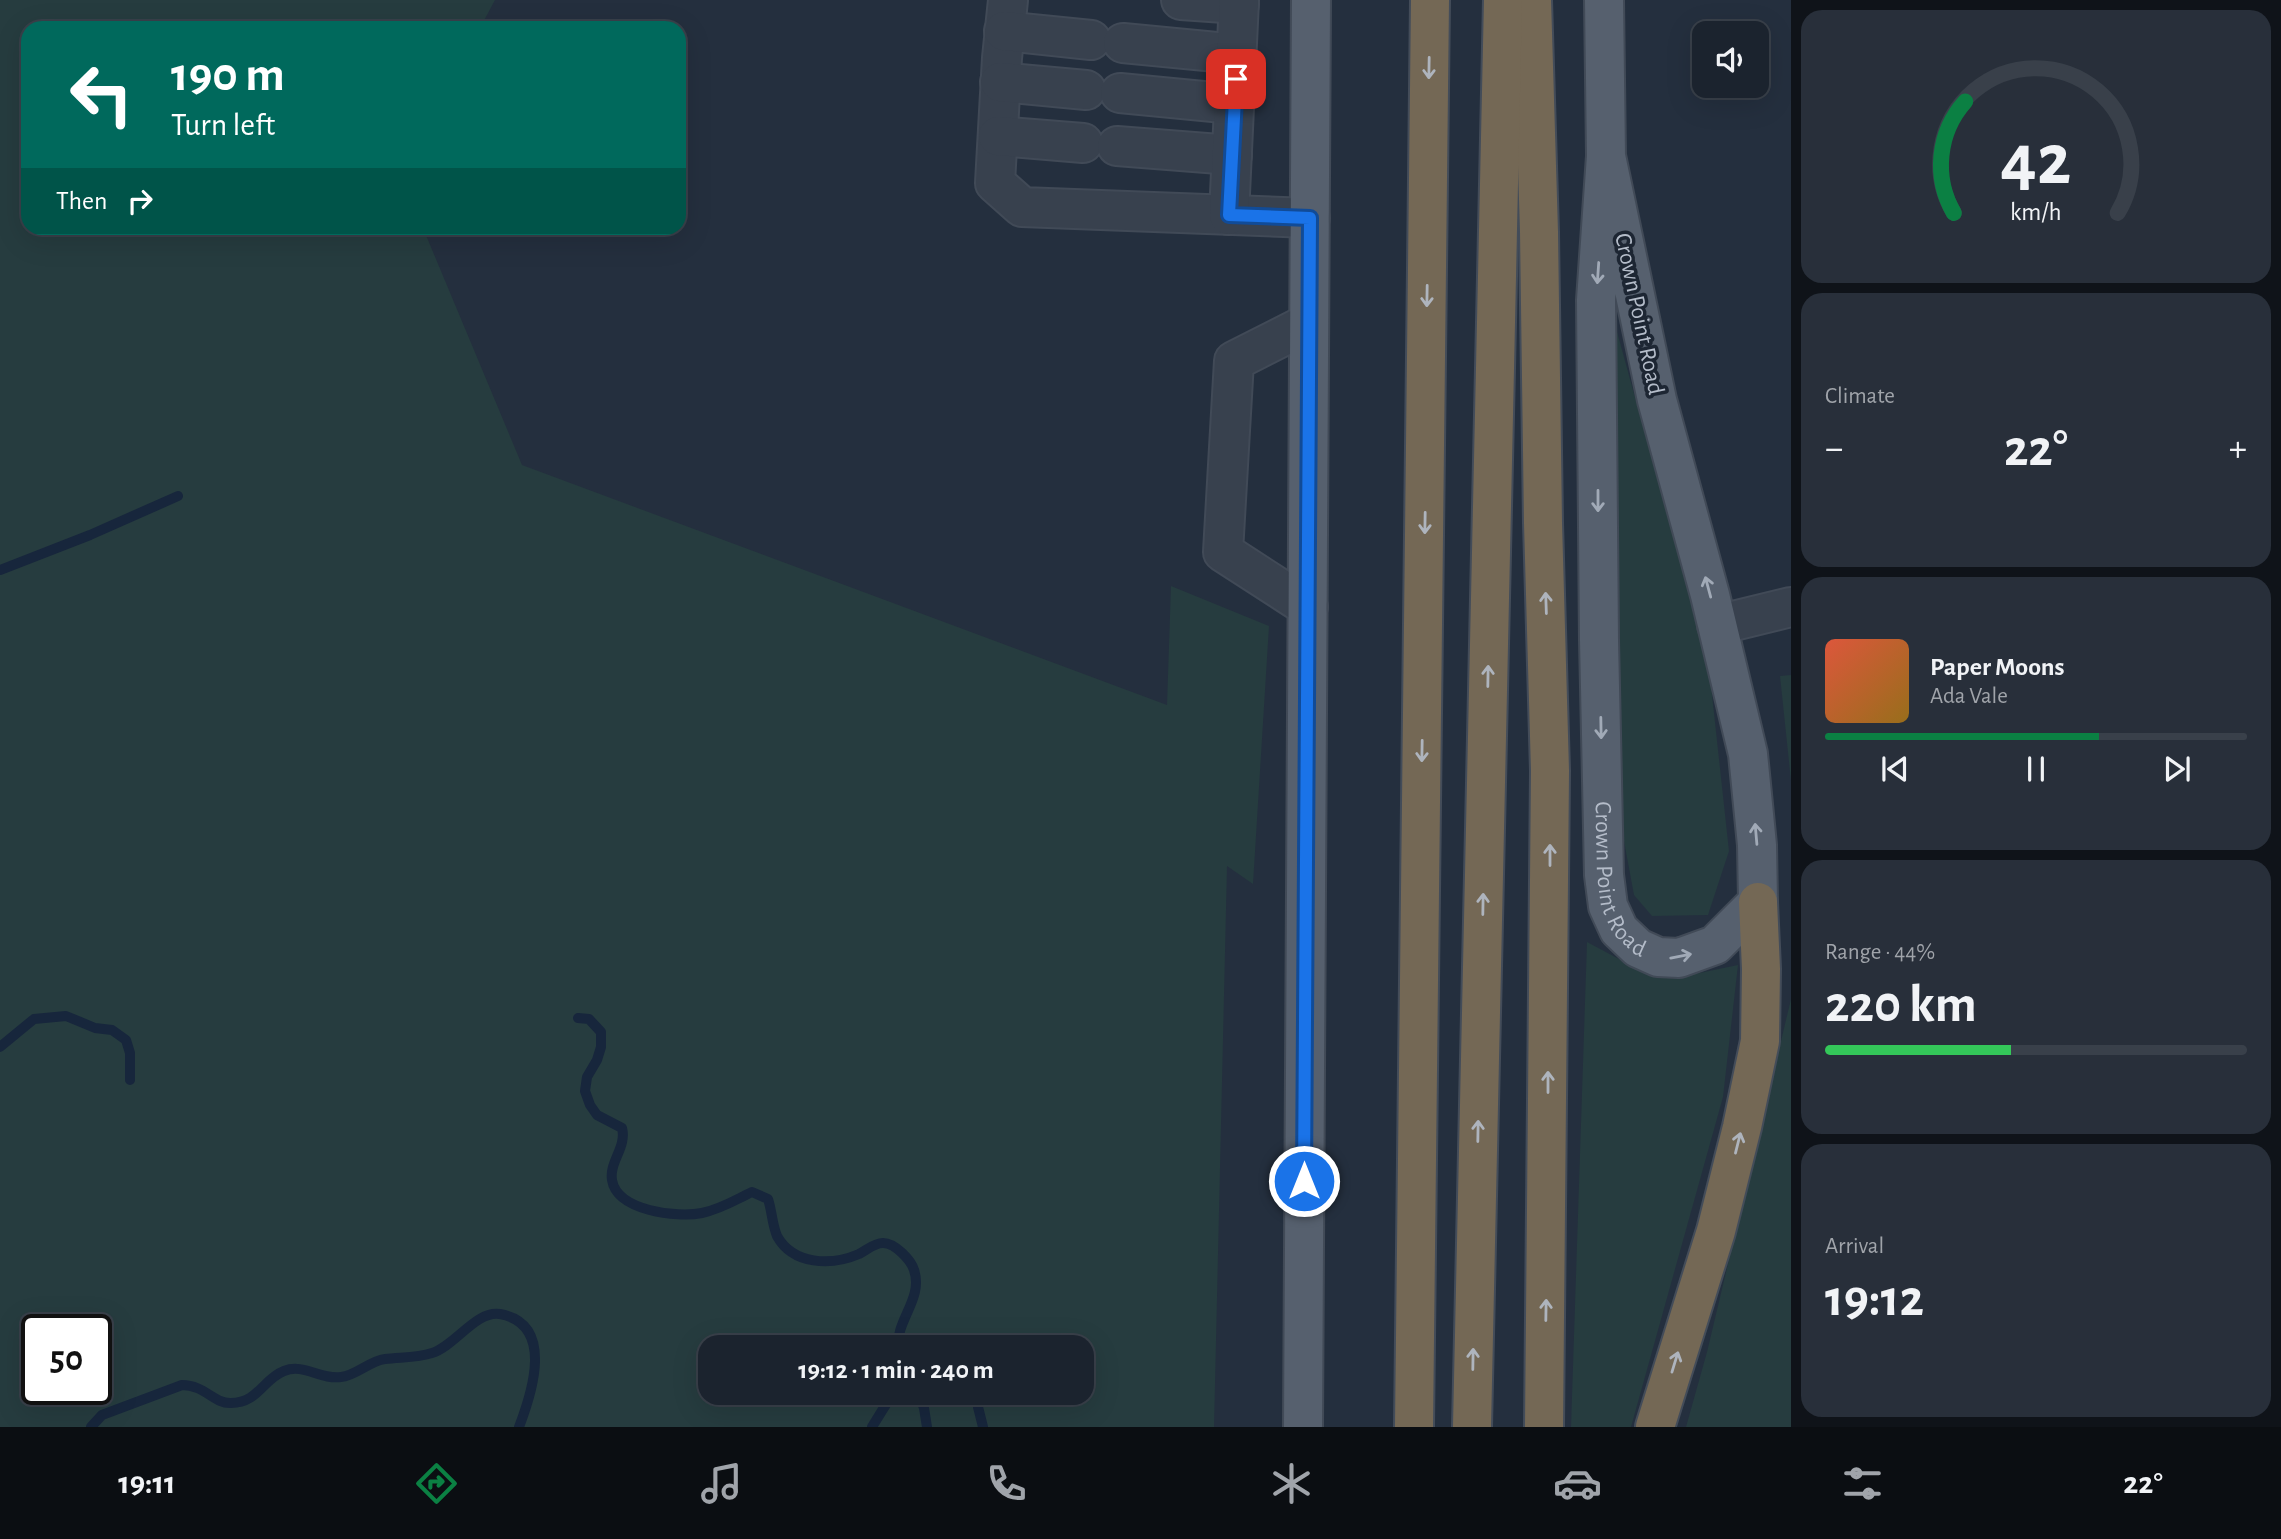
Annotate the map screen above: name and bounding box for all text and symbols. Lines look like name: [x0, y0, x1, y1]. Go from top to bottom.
map controls: [1692, 21, 1769, 98]
button: sound: [1692, 21, 1769, 98]
icon: left: [56, 49, 147, 140]
pin: [1206, 49, 1266, 109]
text: 190 m: [171, 51, 285, 100]
one-way arrow: [1422, 56, 1436, 79]
icon: arrive: [1217, 60, 1255, 98]
text: Turn left: [171, 109, 275, 141]
text: 42: [2001, 125, 2071, 198]
icon: right: [121, 182, 159, 220]
text: Then: [56, 188, 107, 214]
text: km/h: [2010, 200, 2062, 225]
street label: Crown Point Road: [1610, 231, 1668, 397]
one-way arrow: [1591, 261, 1604, 284]
one-way arrow: [1420, 284, 1434, 307]
text: Climate: [1825, 385, 1895, 408]
text: 22°: [2004, 423, 2068, 475]
text: −: [1825, 430, 1843, 468]
text: +: [2229, 430, 2247, 468]
one-way arrow: [1591, 489, 1604, 512]
one-way arrow: [1418, 511, 1431, 534]
one-way arrow: [1701, 576, 1714, 599]
one-way arrow: [1539, 592, 1552, 615]
text: Paper Moons: [1930, 654, 2065, 680]
one-way arrow: [1481, 665, 1495, 688]
text: Ada Vale: [1930, 685, 2008, 708]
one-way arrow: [1594, 716, 1607, 739]
one-way arrow: [1416, 739, 1429, 762]
icon: previous: [1876, 750, 1914, 788]
icon: pause: [2017, 750, 2055, 788]
icon: next: [2158, 750, 2196, 788]
street label: Crown Point Road: [1590, 801, 1649, 962]
one-way arrow: [1749, 823, 1762, 846]
one-way arrow: [1543, 844, 1557, 867]
one-way arrow: [1477, 893, 1490, 916]
text: Range · 44%: [1825, 941, 1935, 964]
one-way arrow: [1669, 948, 1692, 962]
text: 220 km: [1825, 979, 1977, 1031]
one-way arrow: [1541, 1071, 1555, 1094]
one-way arrow: [1472, 1120, 1485, 1143]
one-way arrow: [1732, 1132, 1745, 1155]
position arrow: [1267, 1144, 1341, 1218]
text: Arrival: [1825, 1235, 1884, 1258]
text: 19:12: [1825, 1273, 1924, 1325]
one-way arrow: [1539, 1299, 1553, 1322]
speed limit sign: 50: [21, 1314, 112, 1405]
one-way arrow: [1467, 1348, 1480, 1371]
one-way arrow: [1670, 1351, 1683, 1373]
text: 19:12 · 1 min · 240 m: [798, 1357, 994, 1383]
icon: directions: [412, 1459, 461, 1508]
icon: music: [697, 1459, 746, 1508]
icon: phone: [982, 1459, 1031, 1508]
icon: climate: [1267, 1459, 1316, 1508]
icon: car: [1553, 1459, 1602, 1508]
icon: filters: [1838, 1459, 1887, 1508]
text: 19:11: [118, 1467, 175, 1499]
text: 22°: [2123, 1467, 2163, 1499]

